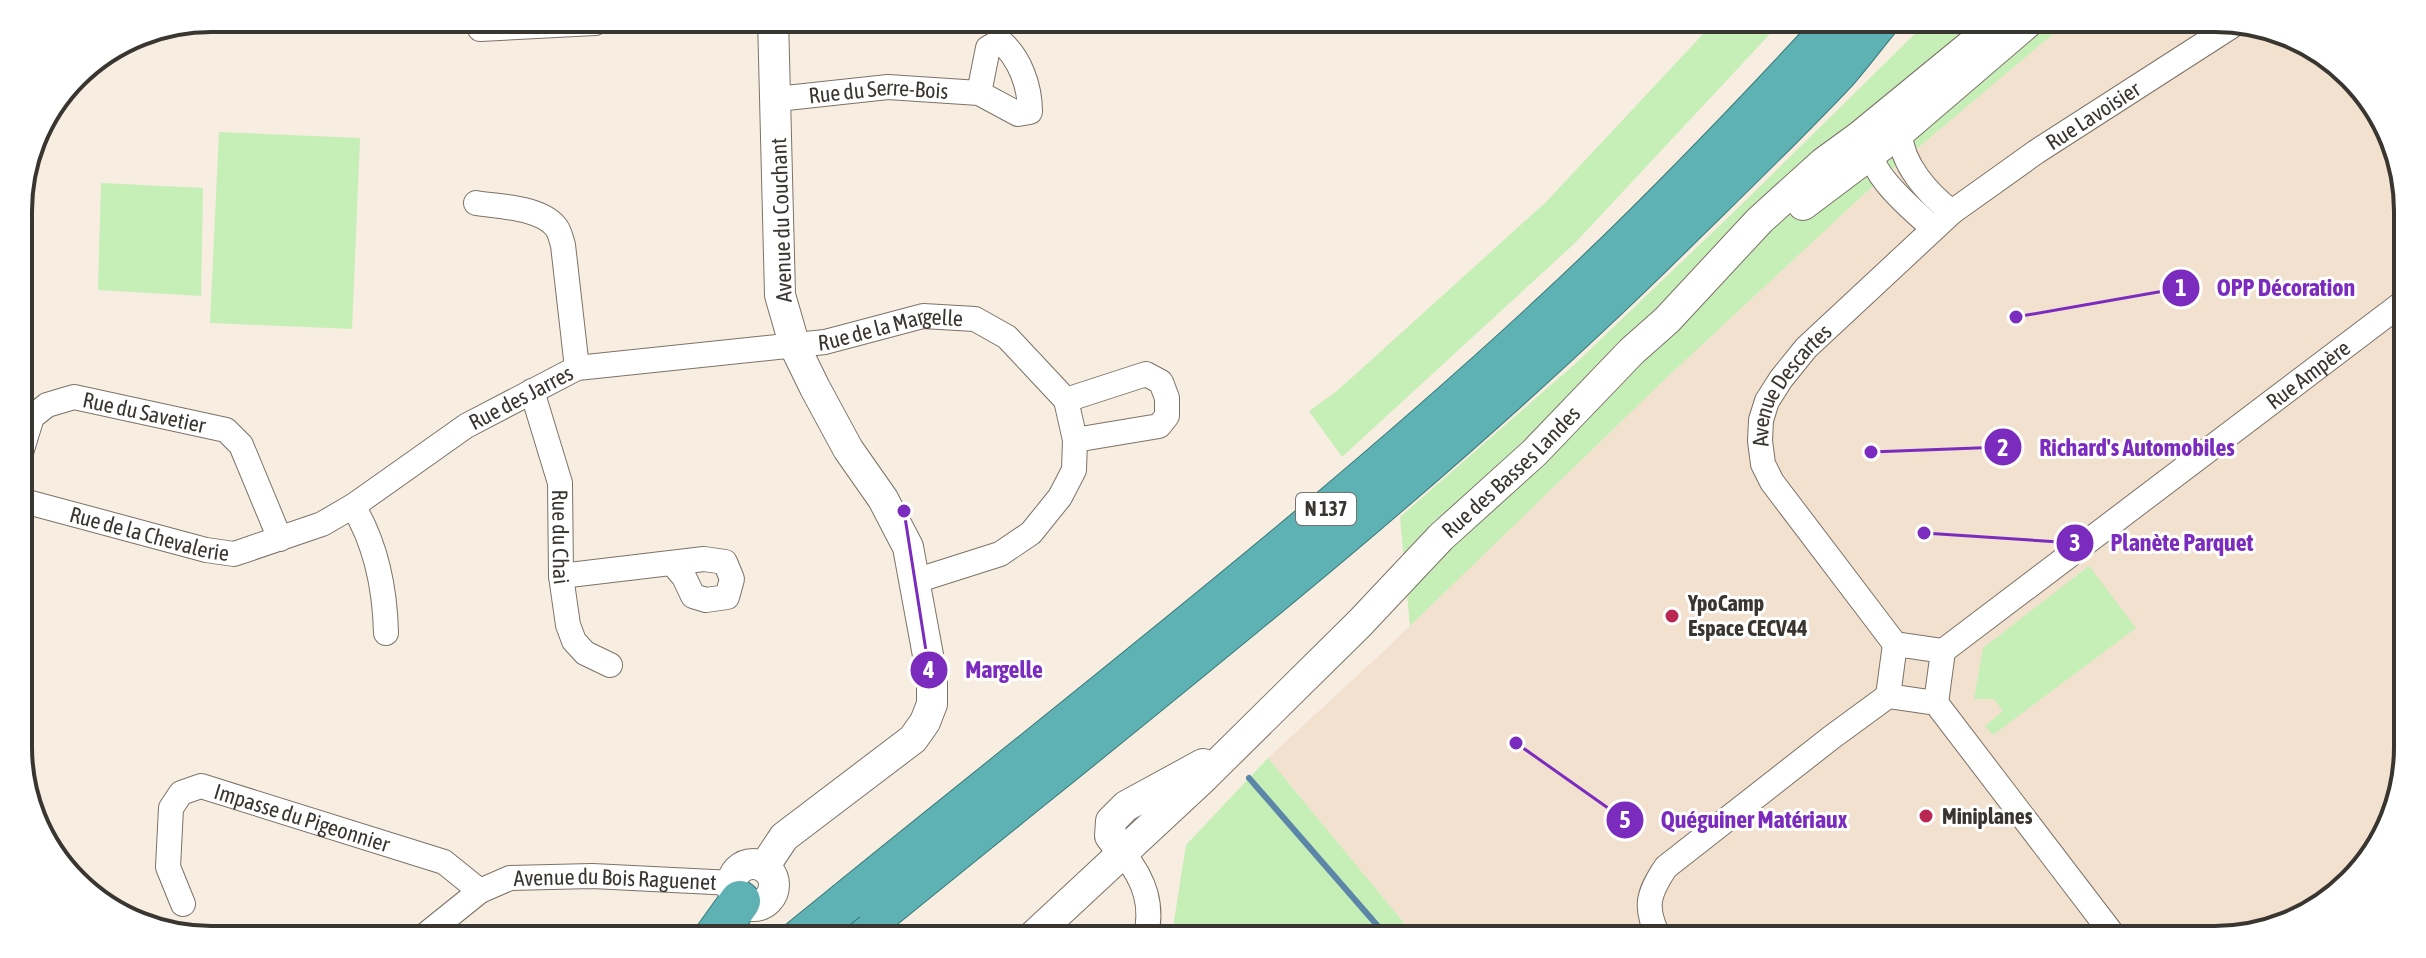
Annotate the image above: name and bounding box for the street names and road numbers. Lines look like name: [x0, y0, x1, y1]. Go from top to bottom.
street label: Rue du Serre-Bois: [807, 74, 949, 108]
street label: Rue Lavoisier: [2041, 75, 2145, 155]
street label: Avenue du Couchant: [765, 137, 797, 303]
street label: Rue de la Margelle: [817, 303, 964, 356]
street label: Avenue Descartes: [1746, 318, 1837, 449]
street label: Rue Ampère: [2261, 334, 2355, 414]
street label: Rue des Jarres: [464, 359, 578, 435]
street label: Rue du Savetier: [80, 386, 209, 438]
street label: Rue des Basses Landes: [1436, 400, 1585, 543]
street label: Rue du Chai: [547, 489, 575, 586]
road number: N 137: [1296, 493, 1356, 525]
street label: Rue de la Chevalerie: [67, 501, 231, 566]
street label: Impasse du Pigeonnier: [211, 778, 393, 857]
street label: Avenue du Bois Raguenet: [513, 863, 717, 895]

